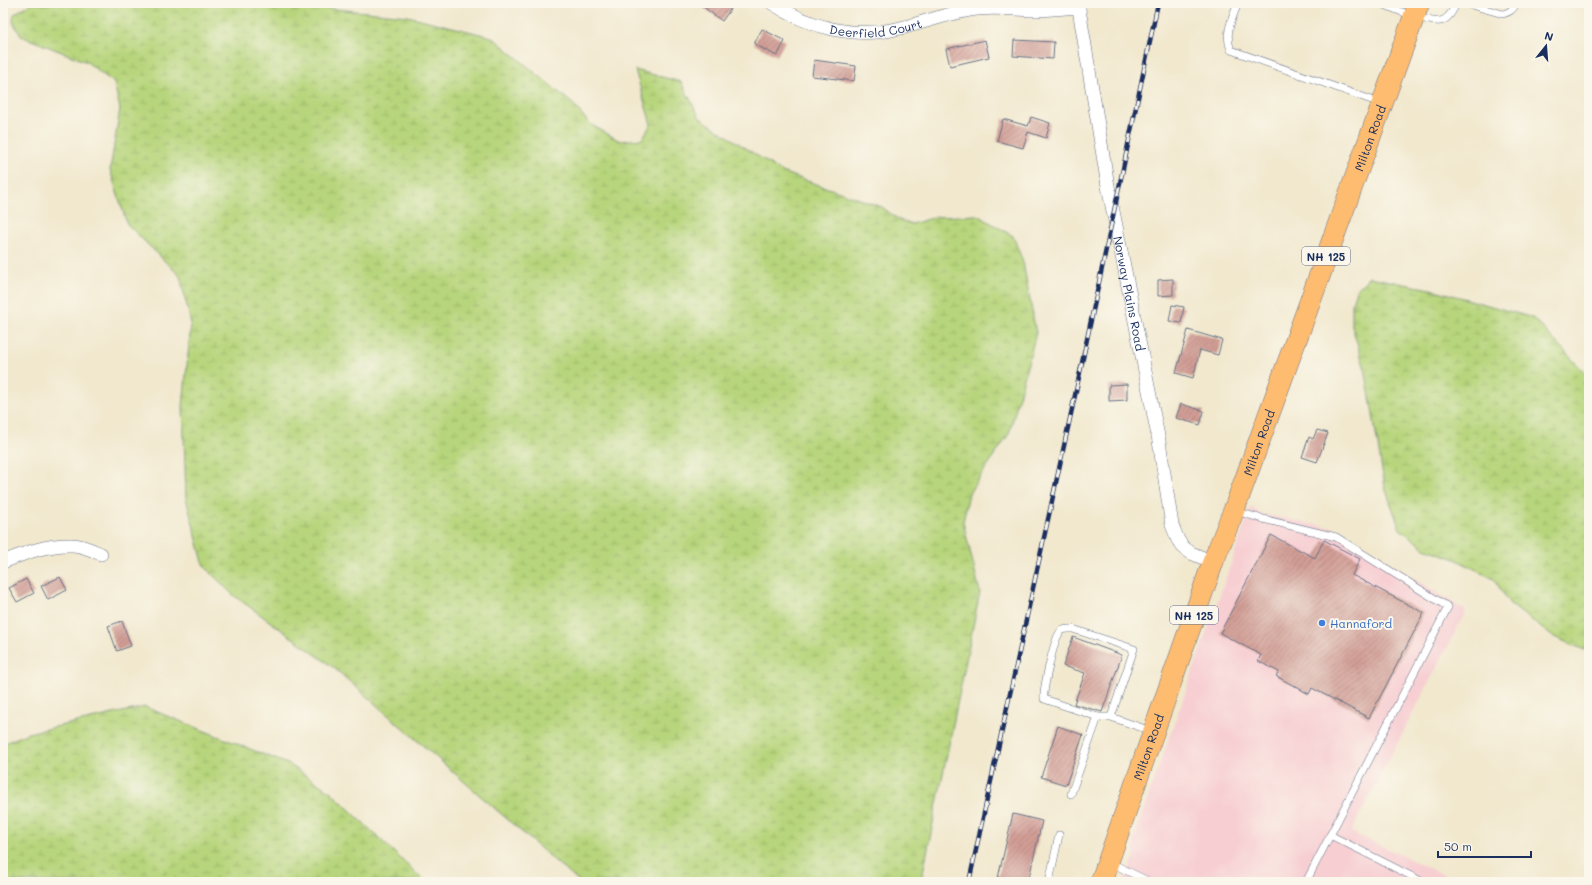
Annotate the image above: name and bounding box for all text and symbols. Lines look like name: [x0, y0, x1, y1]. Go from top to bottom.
street label: Deerfield Court: [828, 15, 924, 41]
north arrow: [1526, 26, 1566, 66]
text: N: [1543, 28, 1555, 44]
street label: Milton Road: [1350, 103, 1389, 173]
street label: Norway Plains Road: [1110, 235, 1149, 353]
road number: NH 125: [1302, 247, 1350, 265]
street label: Milton Road: [1239, 407, 1278, 478]
road number: NH 125: [1170, 606, 1218, 624]
place label: Hannaford: [1330, 615, 1393, 631]
marker: Hannaford: [1317, 618, 1327, 628]
street label: Milton Road: [1129, 711, 1167, 782]
scale bar: [1438, 833, 1531, 859]
text: 50 m: [1444, 838, 1472, 854]

